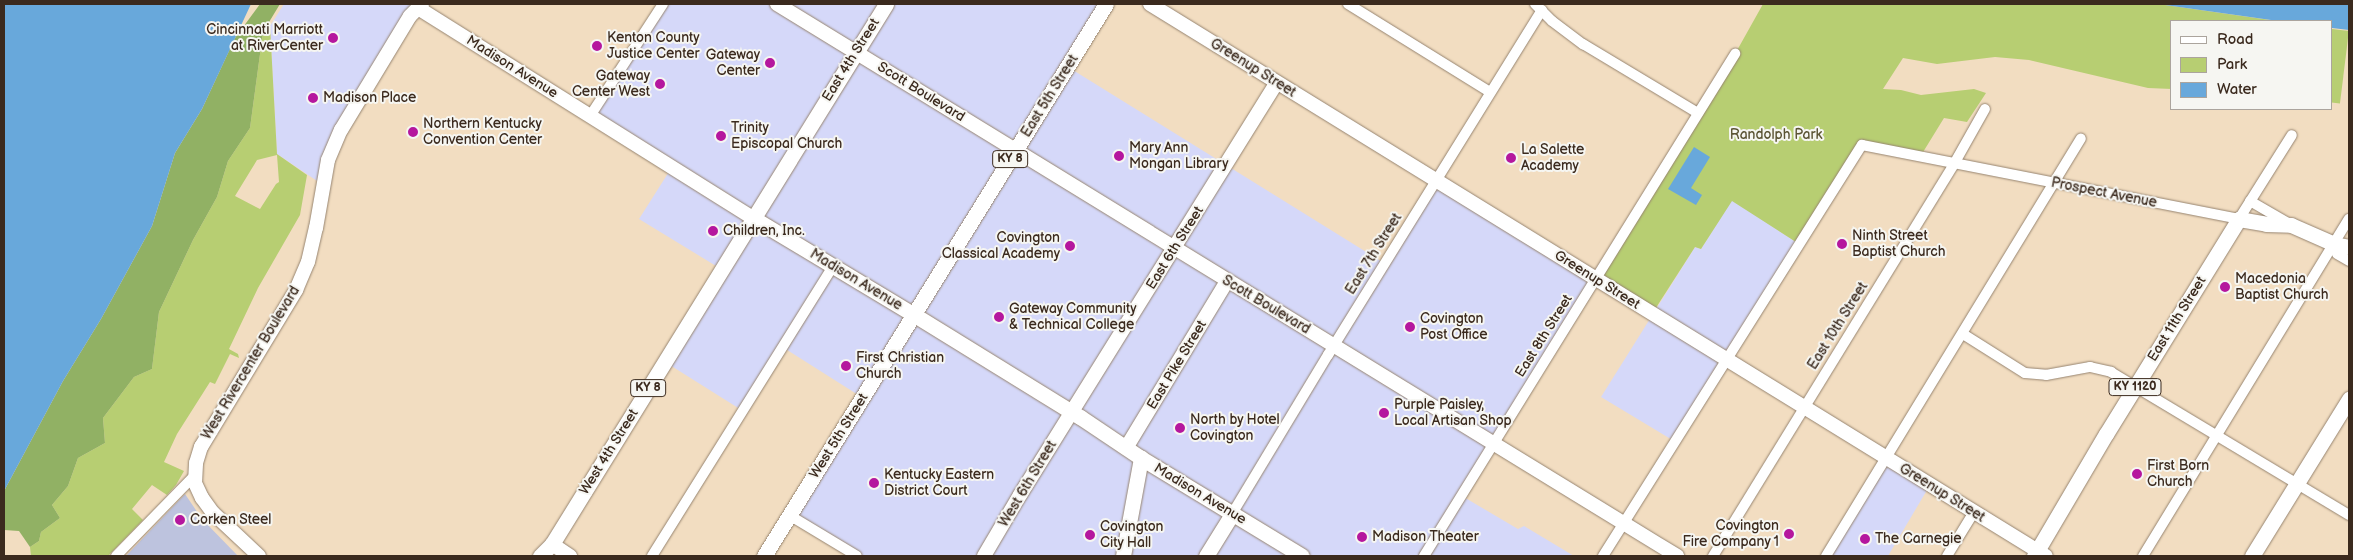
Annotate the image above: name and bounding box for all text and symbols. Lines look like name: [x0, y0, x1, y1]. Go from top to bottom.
street label: East 4th Street: [819, 15, 883, 105]
legend: [2170, 20, 2333, 110]
place label: Cincinnati Marriott at RiverCenter: [206, 22, 323, 54]
place label: Kenton County Justice Center: [607, 30, 700, 62]
text: Road: [2217, 30, 2253, 49]
marker: Cincinnati Marriott at RiverCenter: [327, 32, 339, 44]
street label: Madison Avenue: [463, 32, 561, 102]
street label: Greenup Street: [1207, 35, 1299, 101]
marker: Kenton County Justice Center: [591, 40, 603, 52]
place label: Gateway Center: [706, 47, 760, 80]
street label: East 5th Street: [1018, 52, 1082, 140]
text: Park: [2217, 55, 2247, 74]
marker: Gateway Center: [764, 57, 776, 69]
street label: Scott Boulevard: [874, 58, 968, 126]
place label: Gateway Center West: [571, 68, 650, 100]
marker: Gateway Center West: [654, 78, 666, 90]
text: Water: [2217, 80, 2257, 99]
place label: Madison Place: [323, 90, 416, 106]
marker: Madison Place: [307, 92, 319, 104]
place label: Northern Kentucky Convention Center: [423, 116, 542, 148]
place label: Trinity Episcopal Church: [731, 120, 842, 152]
marker: Northern Kentucky Convention Center: [407, 126, 419, 138]
park label: Randolph Park: [1730, 127, 1822, 143]
marker: Trinity Episcopal Church: [715, 130, 727, 142]
place label: Mary Ann Mongan Library: [1129, 140, 1229, 172]
place label: La Salette Academy: [1521, 142, 1585, 174]
road number: KY 8: [991, 150, 1029, 168]
marker: Mary Ann Mongan Library: [1113, 150, 1125, 162]
marker: La Salette Academy: [1505, 152, 1517, 164]
street label: Prospect Avenue: [2050, 175, 2158, 211]
street label: East 6th Street: [1143, 203, 1207, 293]
street label: East 7th Street: [1342, 210, 1406, 298]
place label: Children, Inc.: [723, 223, 805, 239]
marker: Children, Inc.: [707, 225, 719, 237]
place label: Ninth Street Baptist Church: [1852, 228, 1945, 260]
place label: Covington Classical Academy: [942, 230, 1060, 262]
marker: Ninth Street Baptist Church: [1836, 238, 1848, 250]
marker: Covington Classical Academy: [1064, 240, 1076, 252]
street label: Madison Avenue: [807, 246, 905, 314]
street label: Greenup Street: [1551, 247, 1643, 313]
place label: Macedonia Baptist Church: [2235, 271, 2328, 304]
street label: Scott Boulevard: [1219, 272, 1313, 338]
street label: East 11th Street: [2144, 273, 2210, 365]
street label: East 10th Street: [1804, 279, 1872, 373]
marker: Macedonia Baptist Church: [2219, 281, 2231, 293]
street label: West Rivercenter Boulevard: [198, 283, 304, 443]
street label: East 8th Street: [1512, 291, 1576, 381]
place label: Gateway Community & Technical College: [1009, 301, 1138, 334]
marker: Gateway Community & Technical College: [993, 311, 1005, 323]
place label: Covington Post Office: [1420, 311, 1488, 344]
street label: East Pike Street: [1144, 317, 1210, 413]
marker: Covington Post Office: [1404, 321, 1416, 333]
place label: First Christian Church: [856, 350, 944, 382]
marker: First Christian Church: [840, 360, 852, 372]
road number: KY 8: [629, 378, 667, 398]
road number: KY 1120: [2108, 378, 2162, 397]
street label: West 5th Street: [806, 390, 872, 482]
place label: Purple Paisley, Local Artisan Shop: [1394, 397, 1512, 430]
street label: West 4th Street: [576, 406, 642, 498]
marker: Purple Paisley, Local Artisan Shop: [1378, 407, 1390, 419]
place label: North by Hotel Covington: [1190, 412, 1281, 444]
marker: North by Hotel Covington: [1174, 422, 1186, 434]
street label: West 6th Street: [996, 438, 1060, 530]
place label: First Born Church: [2147, 458, 2209, 491]
street label: Madison Avenue: [1151, 460, 1249, 528]
street label: Greenup Street: [1896, 460, 1988, 526]
place label: Kentucky Eastern District Court: [884, 467, 995, 500]
marker: First Born Church: [2131, 468, 2143, 480]
marker: Kentucky Eastern District Court: [868, 477, 880, 489]
place label: Corken Steel: [190, 512, 272, 528]
marker: Corken Steel: [174, 514, 186, 526]
place label: Covington Fire Company 1: [1682, 518, 1779, 550]
place label: Covington City Hall: [1100, 519, 1164, 552]
marker: Covington Fire Company 1: [1783, 528, 1795, 540]
marker: Covington City Hall: [1084, 529, 1096, 541]
place label: Madison Theater: [1372, 529, 1479, 545]
marker: Madison Theater: [1356, 531, 1368, 543]
place label: The Carnegie: [1875, 531, 1962, 547]
marker: The Carnegie: [1859, 533, 1871, 545]

